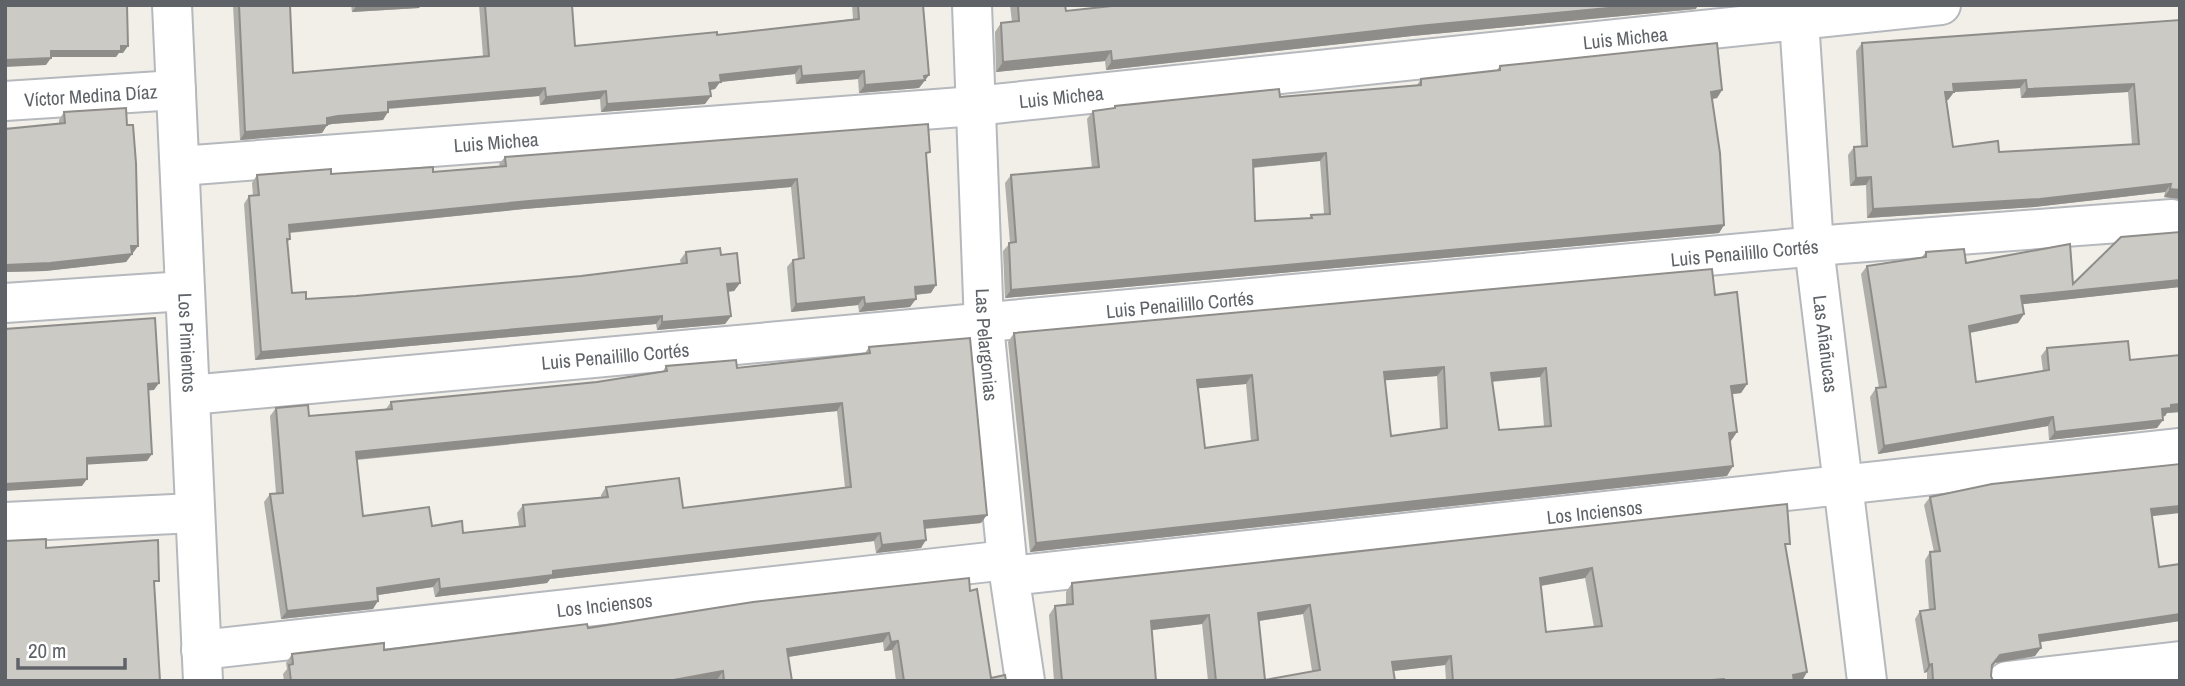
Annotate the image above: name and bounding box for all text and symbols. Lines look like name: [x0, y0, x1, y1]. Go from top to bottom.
street label: Luis Michea: [1582, 21, 1669, 55]
street label: Víctor Medina Díaz: [24, 78, 158, 113]
street label: Luis Michea: [1018, 80, 1105, 114]
street label: Luis Michea: [453, 126, 540, 158]
street label: Luis Penailillo Cortés: [1669, 233, 1820, 272]
street label: Luis Penailillo Cortés: [1105, 285, 1255, 324]
street label: Las Pelargonias: [970, 288, 1004, 402]
street label: Los Pimientos: [172, 292, 203, 393]
street label: Las Añañucas: [1807, 294, 1845, 394]
street label: Luis Penailillo Cortés: [540, 336, 690, 376]
street label: Los Inciensos: [1545, 494, 1644, 530]
street label: Los Inciensos: [555, 587, 654, 623]
scale bar: [18, 626, 124, 670]
text: 20 m: [28, 636, 66, 665]

